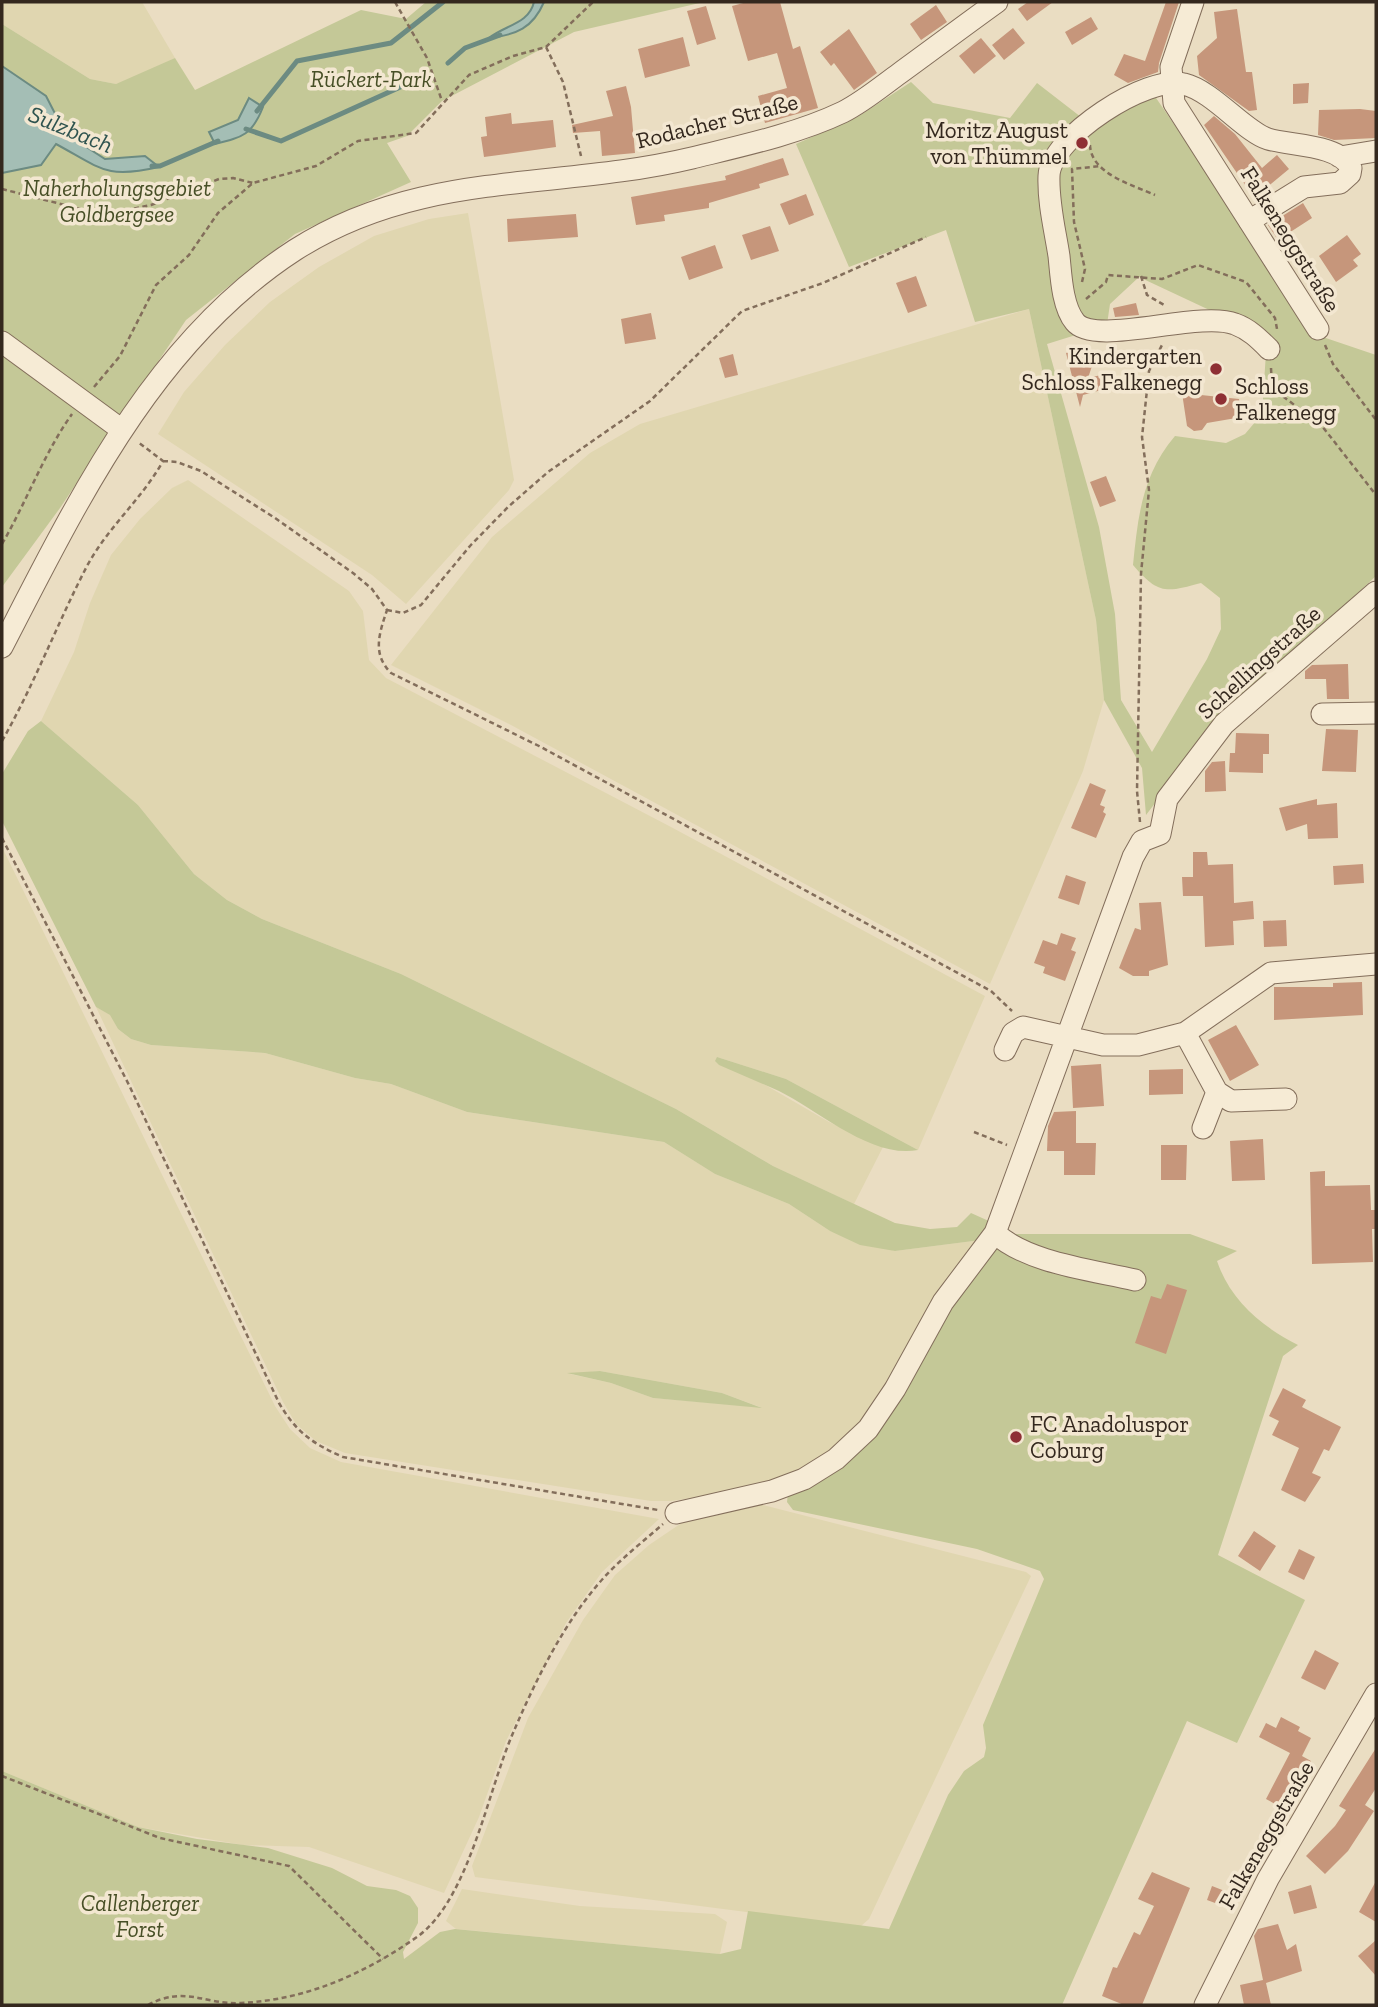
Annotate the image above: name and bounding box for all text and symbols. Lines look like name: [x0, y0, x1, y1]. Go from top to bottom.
park label: Rückert-Park: [310, 65, 432, 93]
street label: Rodacher Straße: [633, 87, 801, 155]
water label: Sulzbach: [25, 99, 117, 159]
place label: Moritz August von Thümmel: [925, 116, 1068, 170]
marker: Moritz August von Thümmel: [1074, 135, 1090, 151]
street label: Falkeneggstraße: [1235, 161, 1347, 317]
park label: Naherholungsgebiet Goldbergsee: [23, 174, 211, 228]
place label: Kindergarten Schloss Falkenegg: [1022, 342, 1202, 396]
marker: Kindergarten Schloss Falkenegg: [1208, 361, 1224, 377]
place label: Schloss Falkenegg: [1235, 372, 1337, 426]
marker: Schloss Falkenegg: [1213, 391, 1229, 407]
street label: Schellingstraße: [1192, 599, 1326, 725]
place label: FC Anadoluspor Coburg: [1030, 1410, 1189, 1464]
marker: FC Anadoluspor Coburg: [1008, 1429, 1024, 1445]
street label: Falkeneggstraße: [1212, 1756, 1320, 1914]
park label: Callenberger Forst: [81, 1889, 199, 1943]

